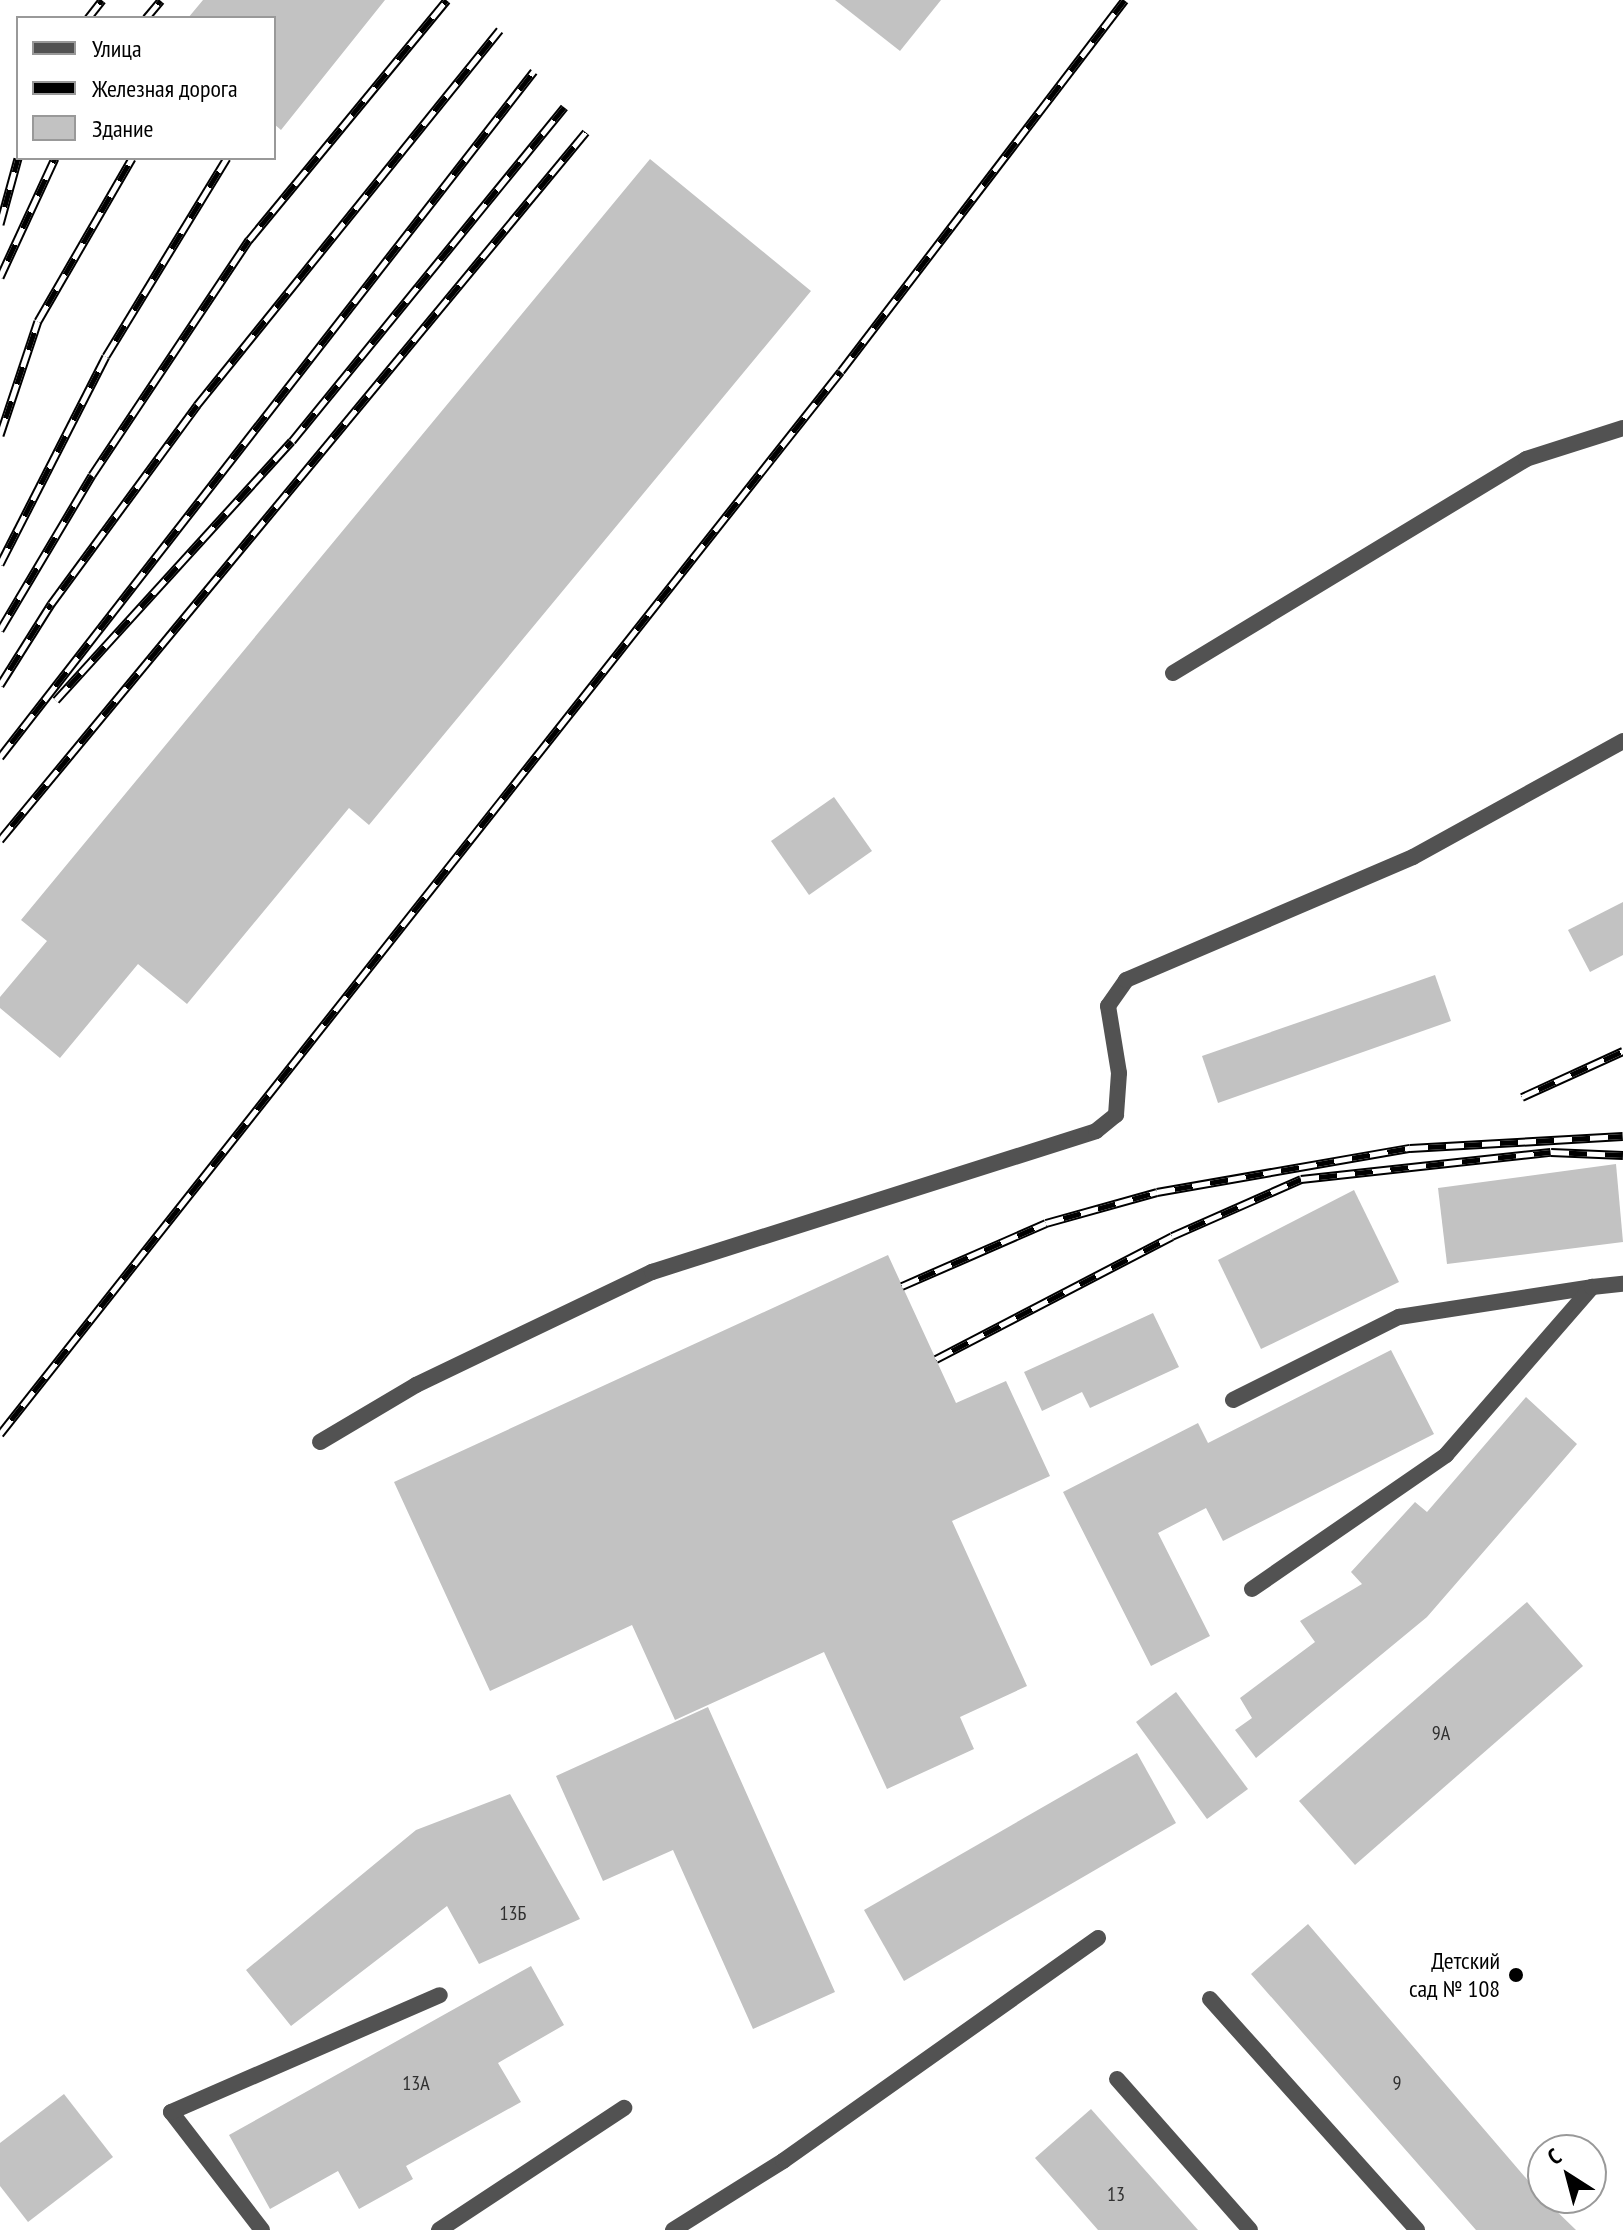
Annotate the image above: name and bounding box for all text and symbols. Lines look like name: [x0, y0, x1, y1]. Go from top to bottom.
legend: [16, 16, 276, 160]
text: Улица: [92, 33, 142, 64]
text: Железная дорога: [92, 73, 238, 104]
text: Здание: [92, 113, 153, 144]
house number: 9А: [1432, 1721, 1450, 1745]
house number: 13Б: [500, 1901, 526, 1925]
place label: Детский сад № 108: [1409, 1947, 1500, 2003]
marker: Детский сад № 108: [1507, 1966, 1525, 1984]
house number: 13А: [402, 2071, 430, 2095]
house number: 9: [1393, 2071, 1401, 2095]
north arrow: [1527, 2134, 1607, 2214]
text: С: [1542, 2142, 1566, 2170]
house number: 13: [1107, 2182, 1125, 2206]

